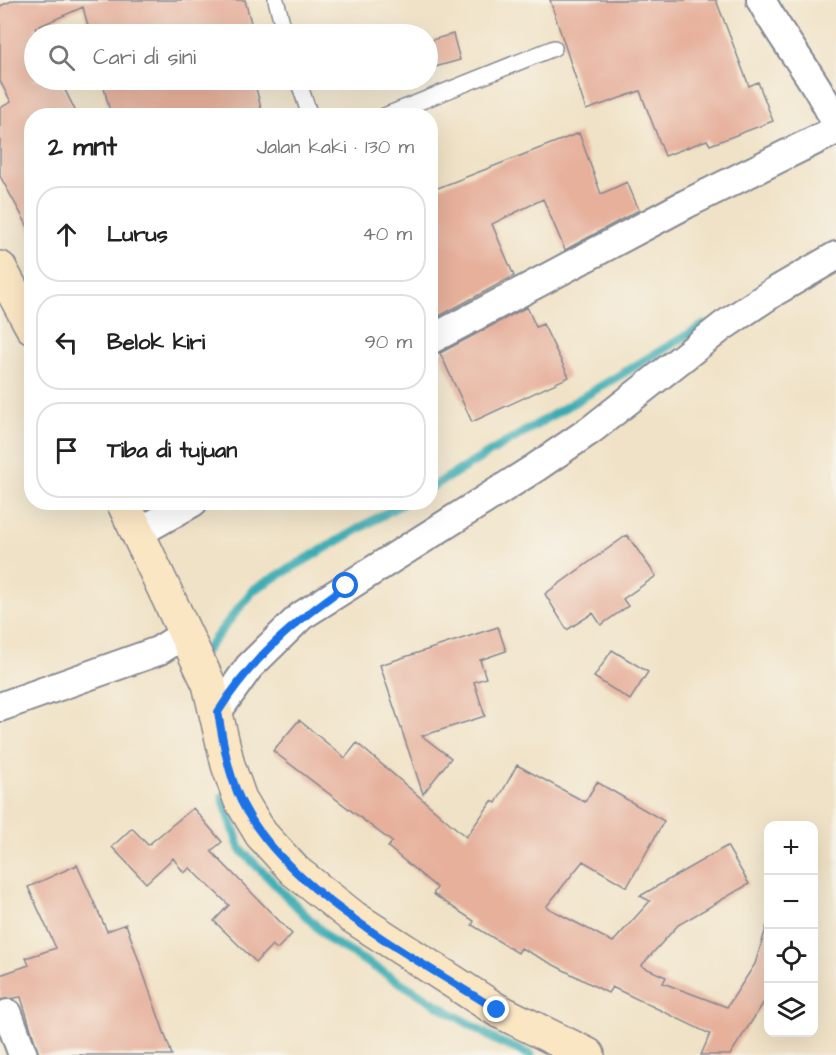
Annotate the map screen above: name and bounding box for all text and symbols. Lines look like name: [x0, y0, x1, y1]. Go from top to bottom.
search box: [24, 24, 438, 90]
icon: search: [45, 41, 78, 74]
text: Cari di sini: [93, 42, 196, 73]
text: 2 mnt: [48, 129, 117, 165]
text: Jalan kaki · 130 m: [256, 133, 414, 161]
icon: ahead: [50, 218, 83, 251]
text: Lurus: [107, 219, 168, 250]
text: 40 m: [362, 220, 412, 248]
icon: left: [50, 326, 83, 359]
text: Belok kiri: [107, 327, 205, 358]
text: 90 m: [364, 328, 412, 356]
icon: arrive: [50, 434, 83, 467]
text: Tiba di tujuan: [107, 435, 237, 466]
route start: [332, 572, 358, 598]
map controls: [764, 821, 818, 1037]
button: +: [764, 821, 818, 875]
button: −: [764, 875, 818, 929]
button: locate: [764, 929, 818, 983]
button: layers: [764, 983, 818, 1037]
route end: [483, 996, 509, 1022]

